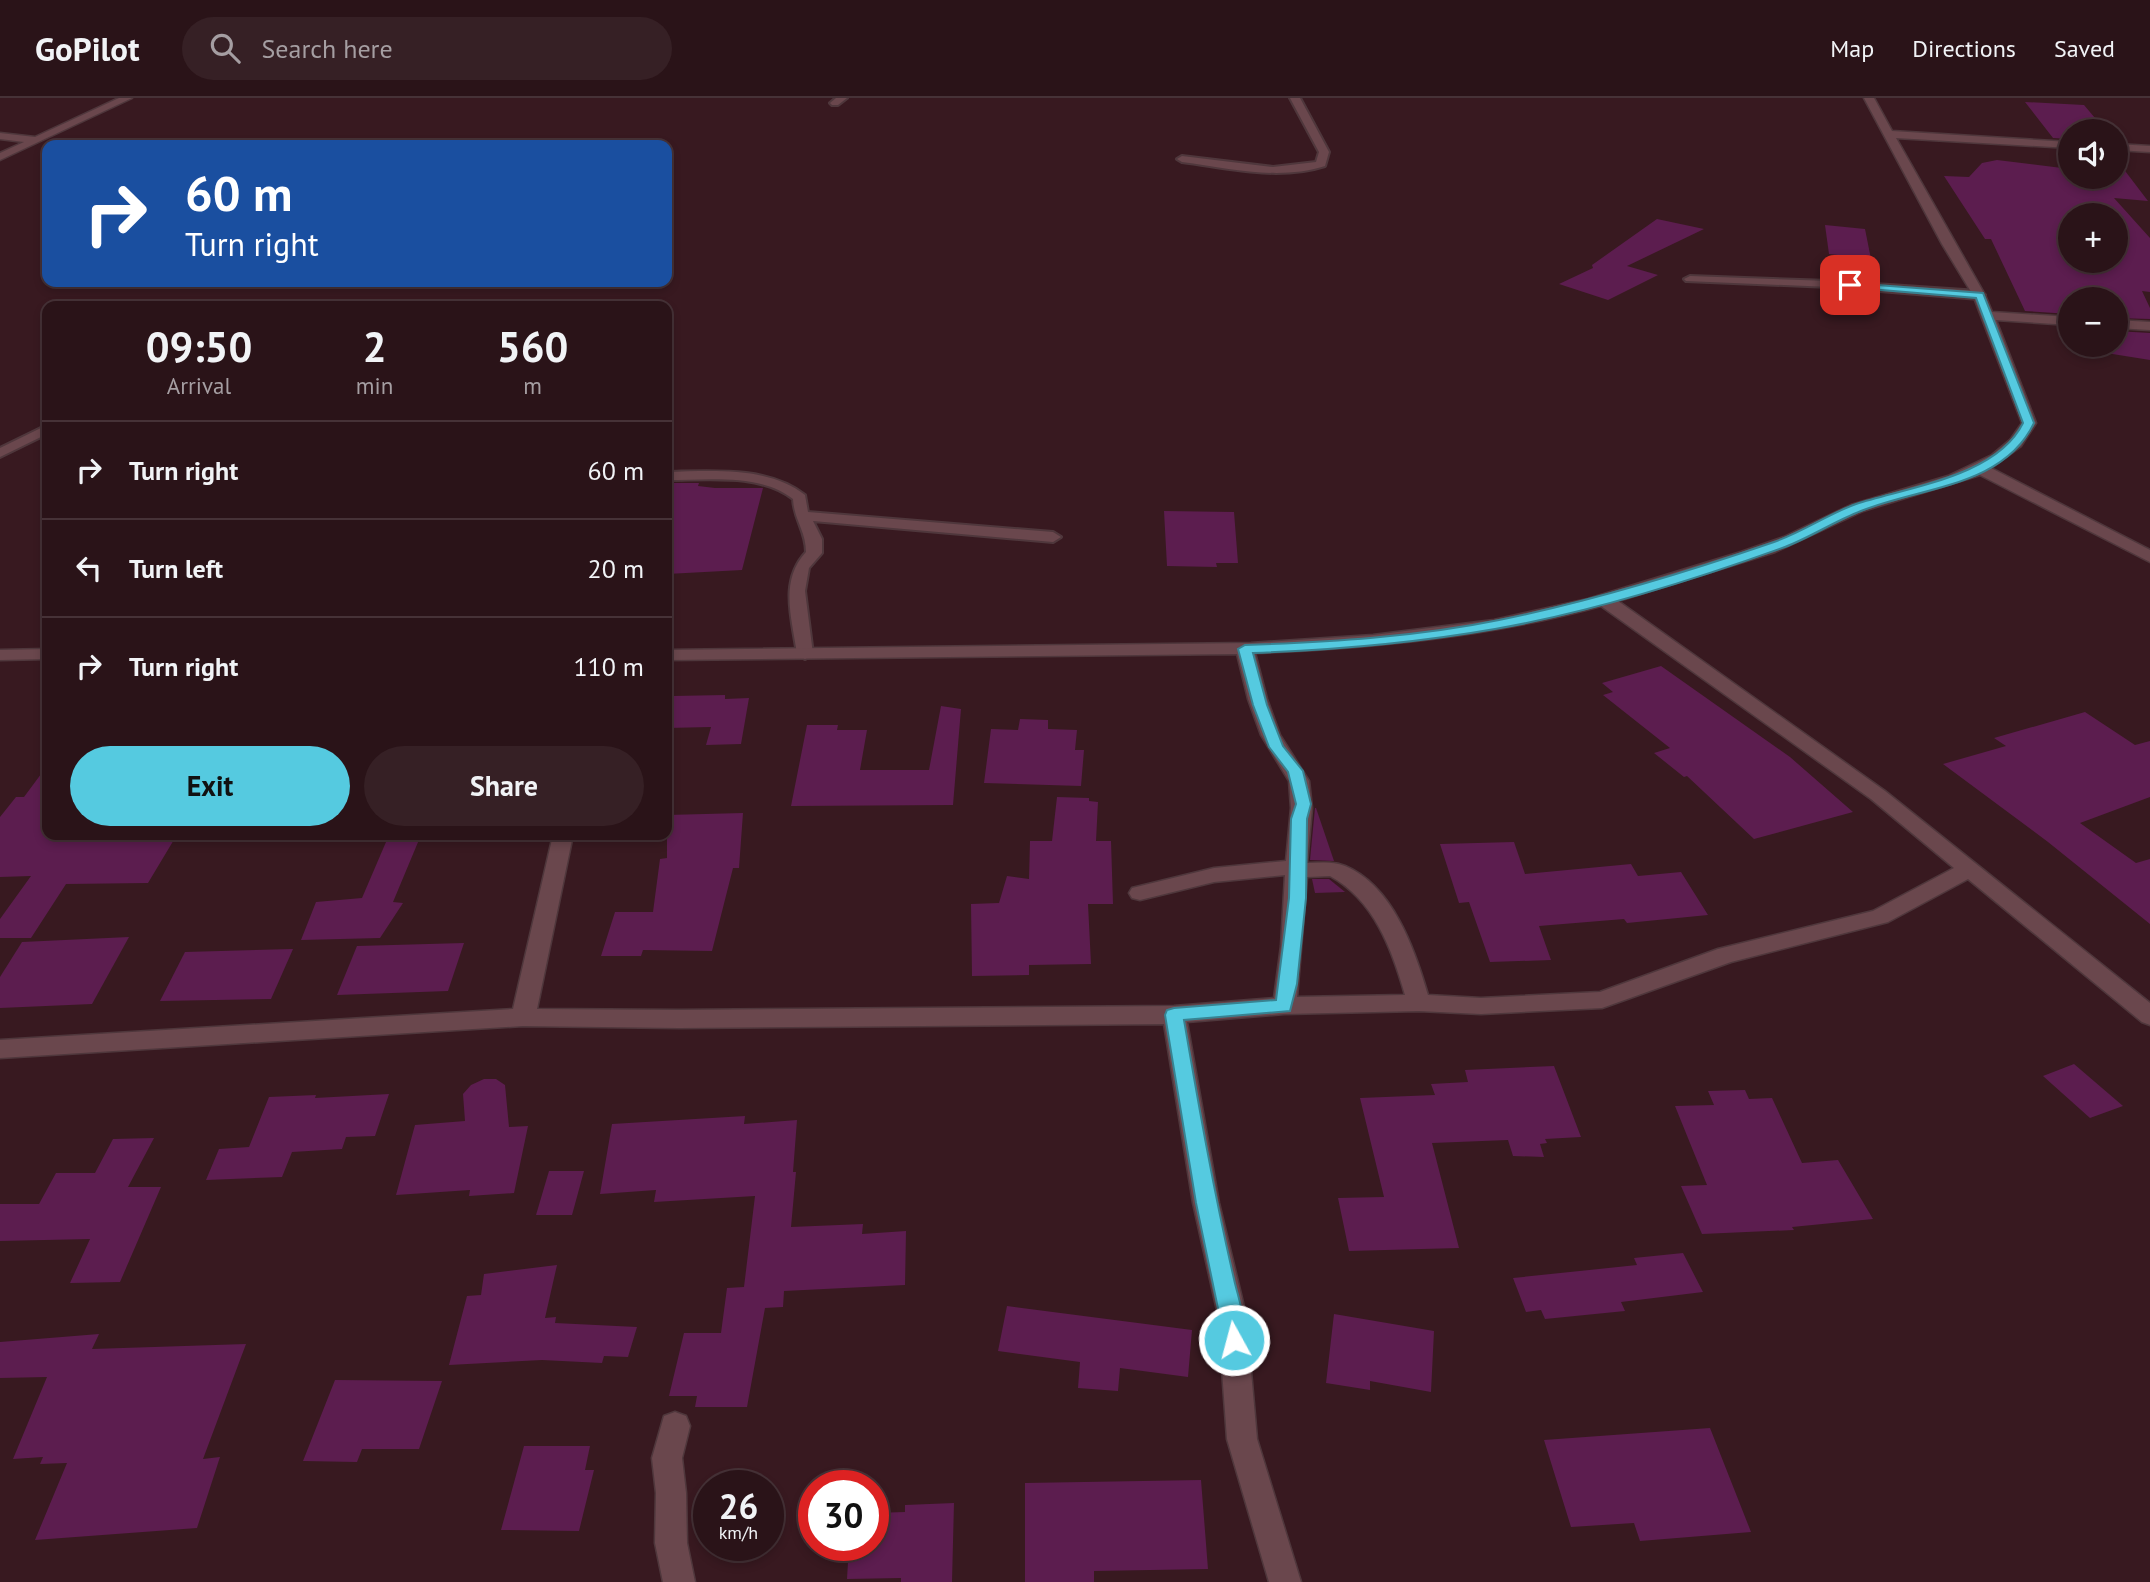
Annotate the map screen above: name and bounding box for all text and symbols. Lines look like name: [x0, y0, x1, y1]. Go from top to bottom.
search box: [182, 17, 672, 80]
text: GoPilot: [35, 27, 140, 70]
icon: search: [206, 29, 244, 67]
text: Search here: [262, 32, 393, 65]
text: Map: [1830, 33, 1874, 64]
text: Directions: [1912, 33, 2016, 64]
text: Saved: [2054, 33, 2115, 64]
map controls: [2058, 119, 2128, 357]
button: sound: [2058, 119, 2128, 189]
text: 60 m: [185, 161, 292, 225]
icon: right: [70, 168, 161, 259]
button: +: [2058, 203, 2128, 273]
text: Turn right: [185, 223, 319, 265]
pin: [1820, 255, 1880, 315]
icon: arrive: [1831, 266, 1869, 304]
button: −: [2058, 287, 2128, 357]
text: 09:50: [146, 319, 252, 374]
text: 2: [363, 319, 386, 374]
text: 560: [497, 319, 568, 374]
text: Arrival: [167, 371, 231, 400]
text: min: [356, 371, 393, 400]
text: m: [523, 371, 542, 400]
icon: right: [70, 451, 108, 489]
text: Turn right: [129, 454, 238, 487]
text: 60 m: [588, 454, 644, 487]
icon: left: [70, 549, 108, 587]
text: Turn left: [129, 552, 223, 585]
text: 20 m: [588, 552, 644, 585]
icon: right: [70, 647, 108, 685]
text: Turn right: [129, 650, 238, 683]
text: 110 m: [573, 650, 644, 683]
button: Exit: [70, 746, 350, 826]
button: Share: [364, 746, 644, 826]
position arrow: [1197, 1303, 1271, 1377]
speed limit sign: 30: [798, 1470, 889, 1561]
text: 26: [719, 1483, 758, 1529]
text: km/h: [719, 1521, 758, 1544]

